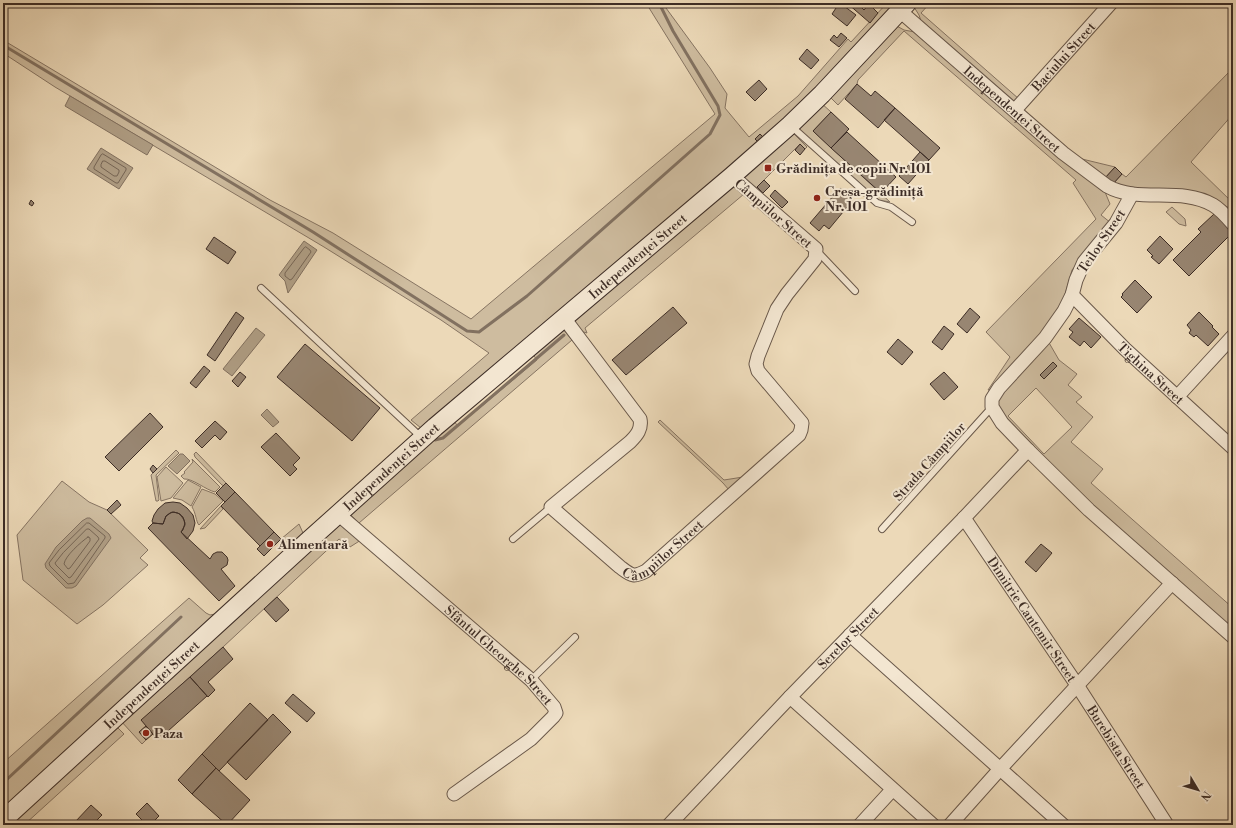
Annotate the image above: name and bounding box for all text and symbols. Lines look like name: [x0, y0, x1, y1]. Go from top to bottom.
street label: Baciului Street: [1028, 19, 1099, 96]
street label: Independenței Street: [960, 63, 1064, 157]
place label: Grădinița de copii Nr. 101: [776, 161, 932, 178]
marker: Grădinița de copii Nr. 101: [763, 163, 773, 173]
street label: Câmpiilor Street: [731, 176, 816, 252]
place label: Creșa-grădiniță Nr. 101: [825, 184, 924, 215]
marker: Creșa-grădiniță Nr. 101: [812, 193, 822, 203]
street label: Teilor Street: [1075, 206, 1129, 277]
street label: Independenței Street: [586, 210, 691, 303]
street label: Tighina Street: [1114, 339, 1187, 408]
street label: Strada Câmpiilor: [890, 419, 970, 504]
street label: Independenței Street: [340, 420, 443, 514]
street label: Câmpiilor Street: [619, 517, 707, 584]
place label: Alimentară: [277, 537, 349, 553]
marker: Alimentară: [265, 539, 275, 549]
street label: Dimitrie Cantemir Street: [984, 554, 1080, 686]
street label: Sfântul Gheorghe Street: [441, 602, 556, 709]
street label: Serelor Street: [815, 603, 883, 673]
street label: Independenței Street: [101, 637, 203, 733]
street label: Burebista Street: [1083, 702, 1149, 792]
place label: Paza: [154, 726, 184, 742]
marker: Paza: [141, 728, 151, 738]
north arrow: [1178, 770, 1218, 810]
text: N: [1197, 788, 1213, 804]

